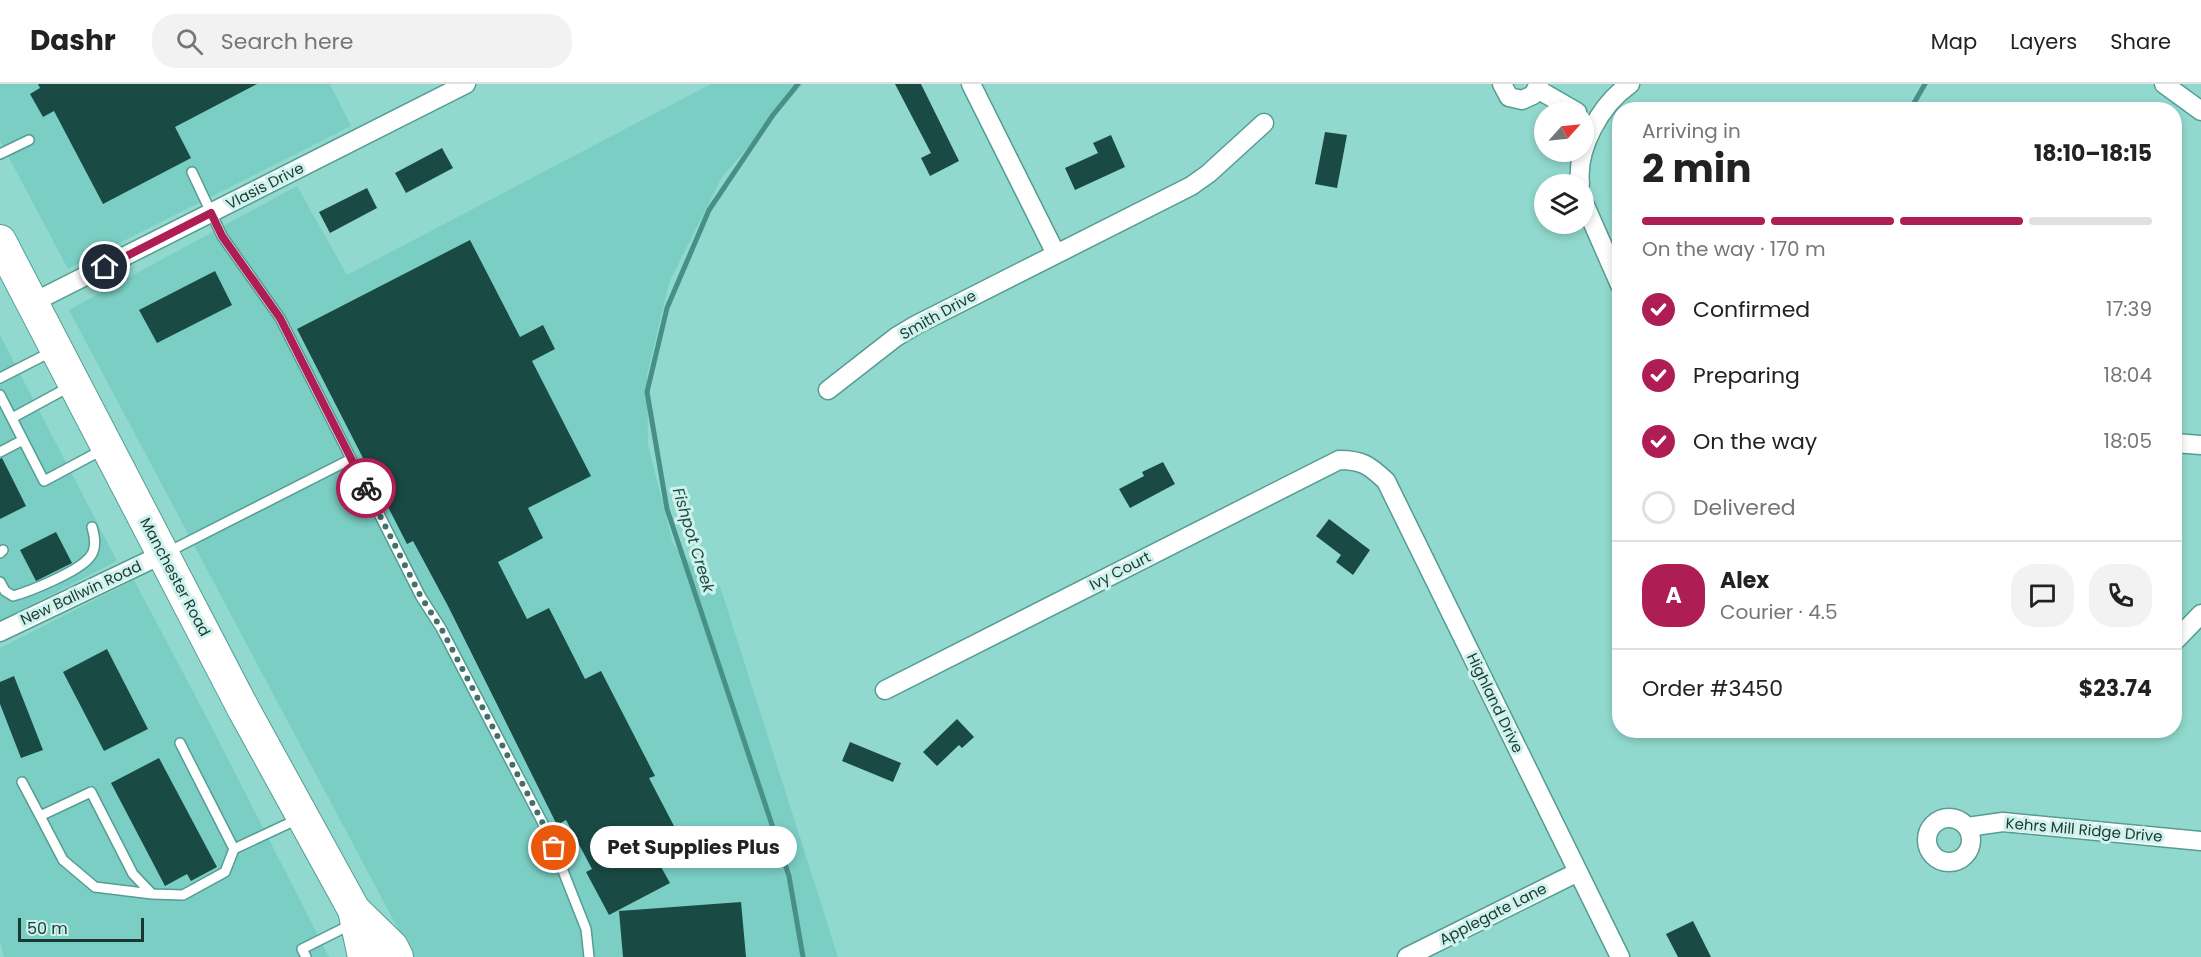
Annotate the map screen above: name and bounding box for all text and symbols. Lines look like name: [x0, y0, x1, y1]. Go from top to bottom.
search box: [152, 14, 572, 68]
text: Dashr: [30, 21, 116, 60]
icon: search: [173, 25, 206, 58]
text: Search here: [221, 26, 353, 57]
text: Map: [1931, 27, 1977, 56]
text: Layers: [2010, 27, 2077, 56]
text: Share: [2110, 27, 2171, 56]
north arrow: [1534, 102, 1594, 162]
map controls: [1534, 102, 1594, 234]
text: Arriving in: [1642, 117, 1741, 145]
text: 18:10–18:15: [2034, 138, 2152, 169]
text: 2 min: [1642, 141, 1752, 196]
street label: Vlasis Drive: [222, 157, 307, 214]
button: layers: [1534, 174, 1594, 234]
text: On the way · 170 m: [1642, 235, 1826, 263]
pin: [79, 241, 130, 292]
icon: home: [88, 250, 121, 283]
street label: Smith Drive: [896, 285, 980, 344]
icon: check: [1642, 293, 1675, 326]
text: Confirmed: [1693, 294, 1810, 325]
text: 17:39: [2106, 295, 2152, 323]
icon: check: [1642, 359, 1675, 392]
text: Preparing: [1693, 360, 1800, 391]
text: 18:04: [2104, 361, 2152, 389]
icon: check: [1642, 425, 1675, 458]
text: On the way: [1693, 426, 1817, 457]
text: 18:05: [2104, 427, 2152, 455]
courier: [336, 458, 396, 518]
icon: bike: [350, 472, 383, 505]
water label: Fishpot Creek: [667, 485, 721, 596]
text: Delivered: [1693, 492, 1796, 523]
street label: Manchester Road: [135, 514, 216, 640]
street label: Ivy Court: [1085, 546, 1154, 595]
street label: New Ballwin Road: [17, 555, 145, 630]
button: chat: [2011, 564, 2074, 627]
button: phone: [2089, 564, 2152, 627]
text: Alex: [1720, 565, 1769, 596]
text: A: [1665, 580, 1682, 611]
text: Courier · 4.5: [1720, 598, 1838, 626]
street label: Highland Drive: [1462, 649, 1529, 756]
text: Order #3450: [1642, 673, 1783, 704]
text: $23.74: [2079, 673, 2152, 704]
street label: Kehrs Mill Ridge Drive: [2005, 812, 2163, 847]
pin: [528, 822, 579, 873]
callout: Pet Supplies Plus: [590, 827, 797, 869]
icon: bag: [537, 831, 570, 864]
text: Pet Supplies Plus: [607, 833, 780, 861]
street label: Applegate Lane: [1435, 877, 1550, 950]
scale bar: [18, 915, 144, 942]
text: 50 m: [27, 917, 68, 940]

